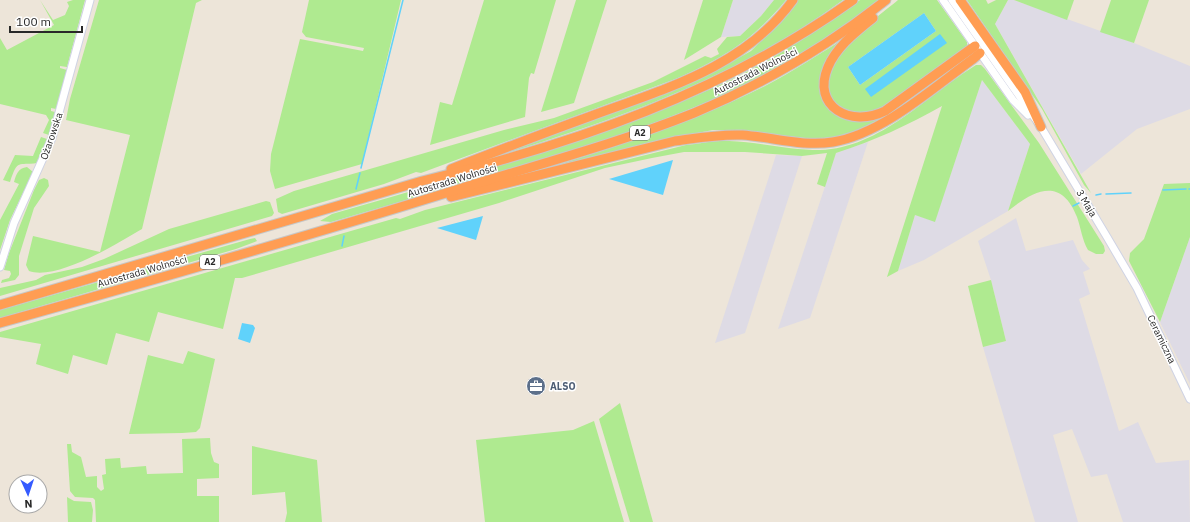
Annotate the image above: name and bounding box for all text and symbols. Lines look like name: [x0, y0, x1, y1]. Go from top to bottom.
scale bar: [10, 8, 82, 34]
text: 100 m: [16, 14, 51, 29]
street label: Autostrada Wolności: [711, 45, 799, 98]
street label: Ożarowska: [37, 110, 66, 162]
road number: A2: [630, 126, 650, 140]
street label: Autostrada Wolności: [406, 161, 498, 200]
street label: 3 Maja: [1073, 187, 1100, 220]
street label: Autostrada Wolności: [96, 252, 188, 291]
road number: A2: [200, 255, 220, 269]
street label: Ceramiczna: [1144, 313, 1179, 366]
office icon: ALSO: [525, 375, 547, 397]
place label: ALSO: [550, 380, 576, 393]
north arrow: [8, 474, 48, 514]
text: N: [24, 497, 33, 511]

